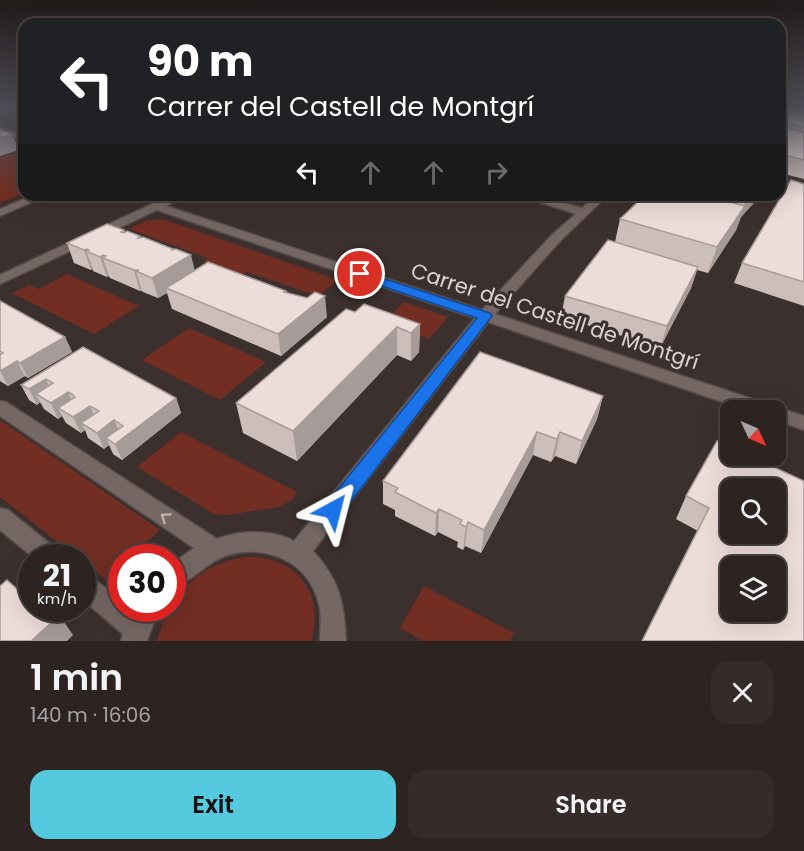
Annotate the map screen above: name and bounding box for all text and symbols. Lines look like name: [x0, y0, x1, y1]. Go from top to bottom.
text: 90 m: [147, 32, 254, 91]
icon: left: [48, 42, 126, 120]
text: Carrer del Castell de Montgrí: [147, 88, 534, 125]
icon: left: [291, 156, 324, 189]
icon: ahead: [354, 156, 387, 189]
icon: ahead: [417, 156, 450, 189]
icon: right: [480, 156, 513, 189]
pin: [334, 248, 385, 299]
street label: Carrer del Castell de Montgrí: [407, 256, 703, 376]
icon: arrive: [343, 257, 376, 290]
north arrow: [720, 400, 786, 466]
map controls: [720, 400, 786, 622]
position arrow: [301, 478, 365, 542]
button: search: [720, 478, 786, 544]
one-way arrow: [161, 512, 171, 524]
speed limit sign: 30: [108, 544, 186, 622]
text: 21: [43, 554, 71, 597]
button: layers: [720, 556, 786, 622]
text: km/h: [37, 588, 77, 609]
text: 1 min: [30, 652, 123, 703]
button: close: [711, 661, 774, 724]
text: 140 m · 16:06: [30, 701, 151, 729]
button: Exit: [30, 770, 396, 839]
button: Share: [408, 770, 774, 839]

